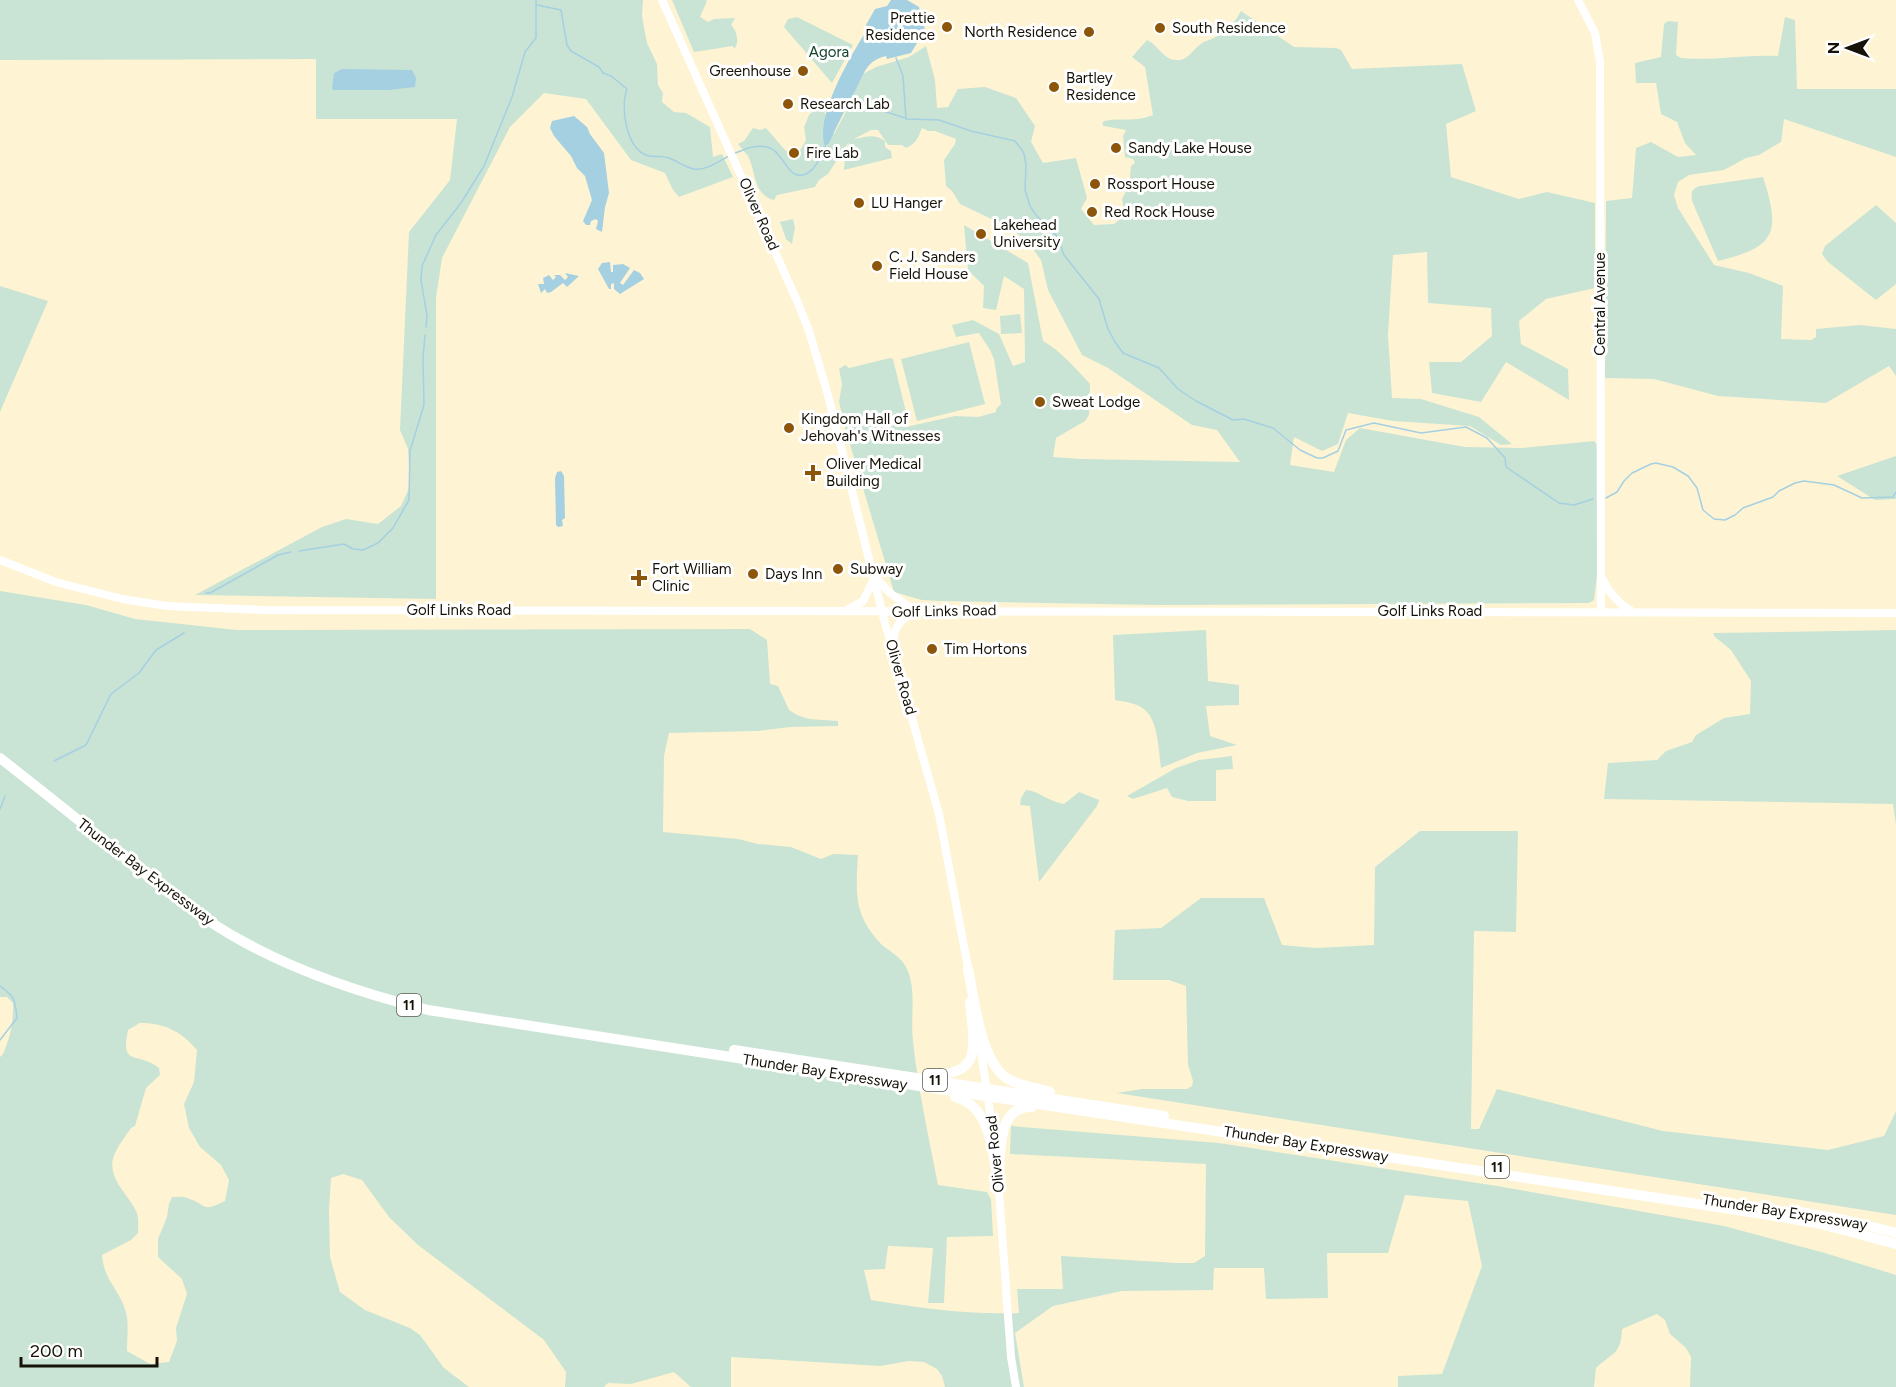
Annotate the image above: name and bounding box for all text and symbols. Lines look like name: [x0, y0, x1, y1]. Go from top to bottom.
place label: Prettie Residence: [865, 9, 935, 44]
north arrow: [1818, 18, 1878, 78]
place label: South Residence: [1172, 19, 1286, 37]
marker: Prettie Residence: [940, 20, 954, 34]
marker: South Residence: [1153, 21, 1167, 35]
place label: North Residence: [964, 23, 1077, 41]
marker: North Residence: [1082, 25, 1096, 39]
text: N: [1824, 42, 1843, 54]
park label: Agora: [809, 43, 849, 61]
place label: Greenhouse: [709, 62, 791, 80]
marker: Greenhouse: [796, 64, 810, 78]
place label: Bartley Residence: [1066, 69, 1136, 104]
marker: Bartley Residence: [1047, 80, 1061, 94]
place label: Research Lab: [800, 95, 890, 113]
marker: Research Lab: [781, 97, 795, 111]
place label: Sandy Lake House: [1128, 139, 1252, 157]
marker: Sandy Lake House: [1109, 141, 1123, 155]
place label: Fire Lab: [806, 144, 859, 162]
marker: Fire Lab: [787, 146, 801, 160]
street label: Oliver Road: [735, 175, 783, 253]
place label: Rossport House: [1107, 175, 1215, 193]
marker: Rossport House: [1088, 177, 1102, 191]
place label: LU Hanger: [871, 194, 942, 212]
marker: LU Hanger: [852, 196, 866, 210]
place label: Red Rock House: [1104, 203, 1215, 221]
marker: Red Rock House: [1085, 205, 1099, 219]
place label: Lakehead University: [993, 216, 1060, 251]
marker: Lakehead University: [974, 227, 988, 241]
place label: C. J. Sanders Field House: [889, 248, 975, 283]
street label: Central Avenue: [1591, 252, 1609, 356]
marker: C. J. Sanders Field House: [870, 259, 884, 273]
place label: Sweat Lodge: [1052, 393, 1140, 411]
marker: Sweat Lodge: [1033, 395, 1047, 409]
place label: Kingdom Hall of Jehovah's Witnesses: [801, 410, 940, 445]
marker: Kingdom Hall of Jehovah's Witnesses: [782, 421, 796, 435]
place label: Oliver Medical Building: [826, 455, 921, 490]
marker: Oliver Medical Building: [804, 464, 822, 482]
place label: Fort William Clinic: [652, 560, 732, 595]
place label: Subway: [850, 560, 903, 578]
marker: Subway: [831, 562, 845, 576]
place label: Days Inn: [765, 565, 822, 583]
marker: Days Inn: [746, 567, 760, 581]
marker: Fort William Clinic: [630, 569, 648, 587]
street label: Golf Links Road: [407, 601, 511, 619]
street label: Golf Links Road: [891, 601, 997, 621]
street label: Golf Links Road: [1378, 602, 1482, 620]
street label: Oliver Road: [882, 637, 920, 717]
place label: Tim Hortons: [944, 640, 1027, 658]
marker: Tim Hortons: [925, 642, 939, 656]
street label: Thunder Bay Expressway: [74, 815, 218, 929]
road number: 11: [397, 994, 421, 1016]
street label: Thunder Bay Expressway: [741, 1050, 909, 1094]
road number: 11: [923, 1069, 947, 1091]
street label: Oliver Road: [982, 1114, 1008, 1194]
street label: Thunder Bay Expressway: [1222, 1122, 1390, 1166]
road number: 11: [1485, 1156, 1509, 1178]
street label: Thunder Bay Expressway: [1701, 1190, 1869, 1234]
scale bar: [21, 1330, 158, 1368]
text: 200 m: [30, 1340, 83, 1362]

